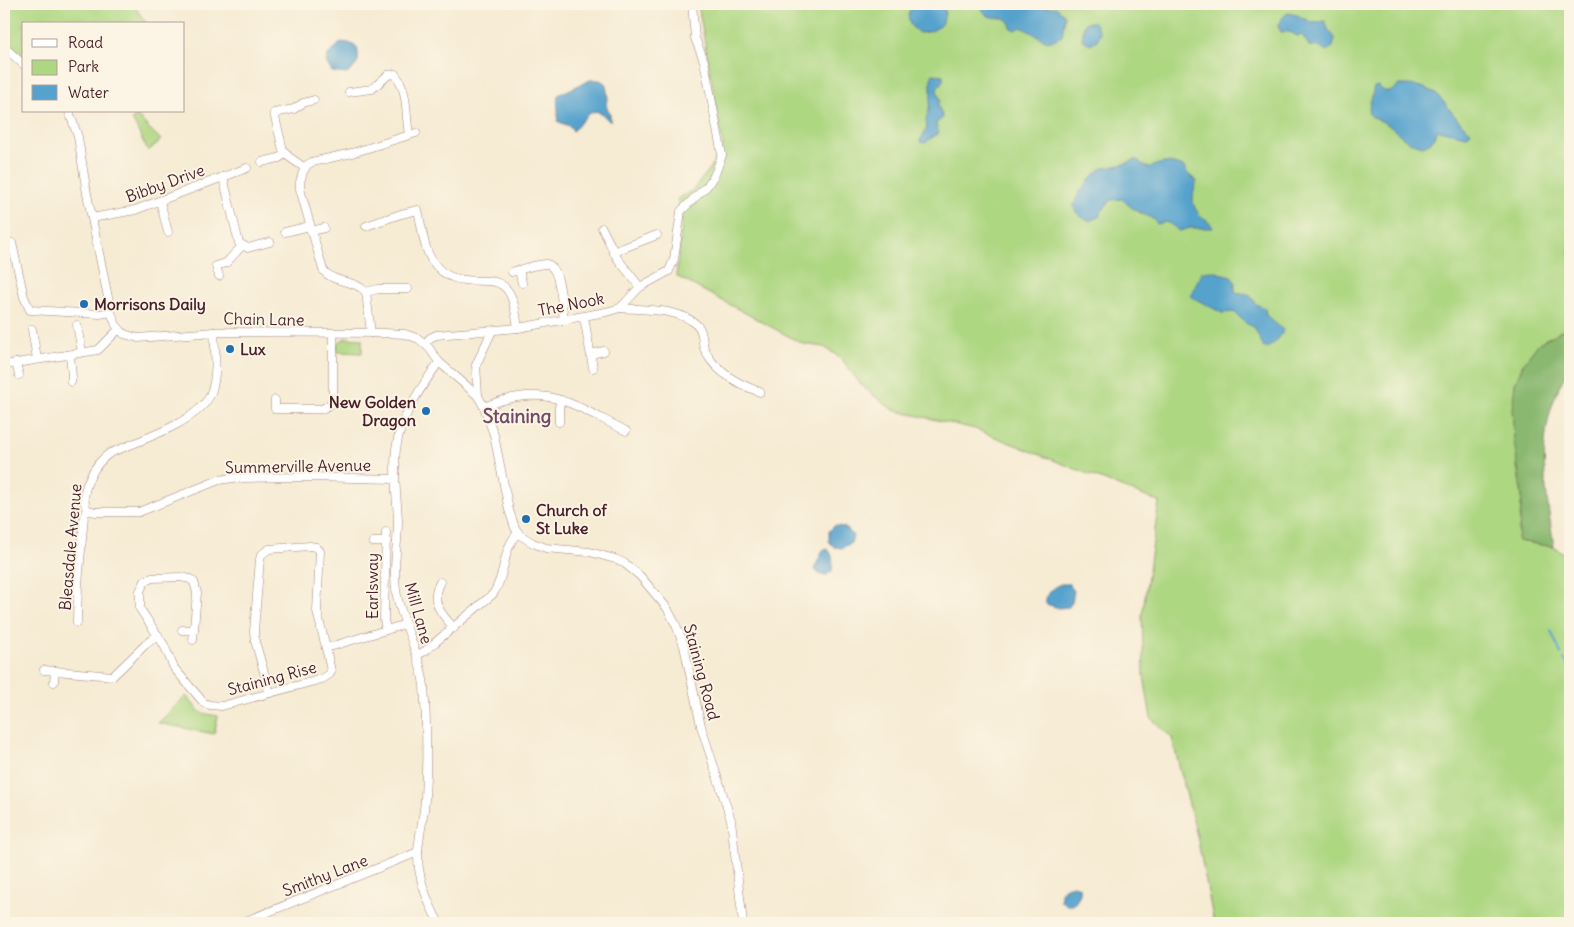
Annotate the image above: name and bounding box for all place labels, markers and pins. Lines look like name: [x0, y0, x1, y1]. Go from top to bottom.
place label: Morrisons Daily: [94, 294, 206, 315]
marker: Morrisons Daily: [78, 298, 90, 310]
place label: Lux: [240, 339, 266, 359]
marker: Lux: [224, 343, 236, 355]
place label: New Golden Dragon: [329, 392, 416, 431]
marker: New Golden Dragon: [420, 405, 432, 417]
place label: Church of St Luke: [536, 500, 607, 538]
marker: Church of St Luke: [520, 513, 532, 525]

